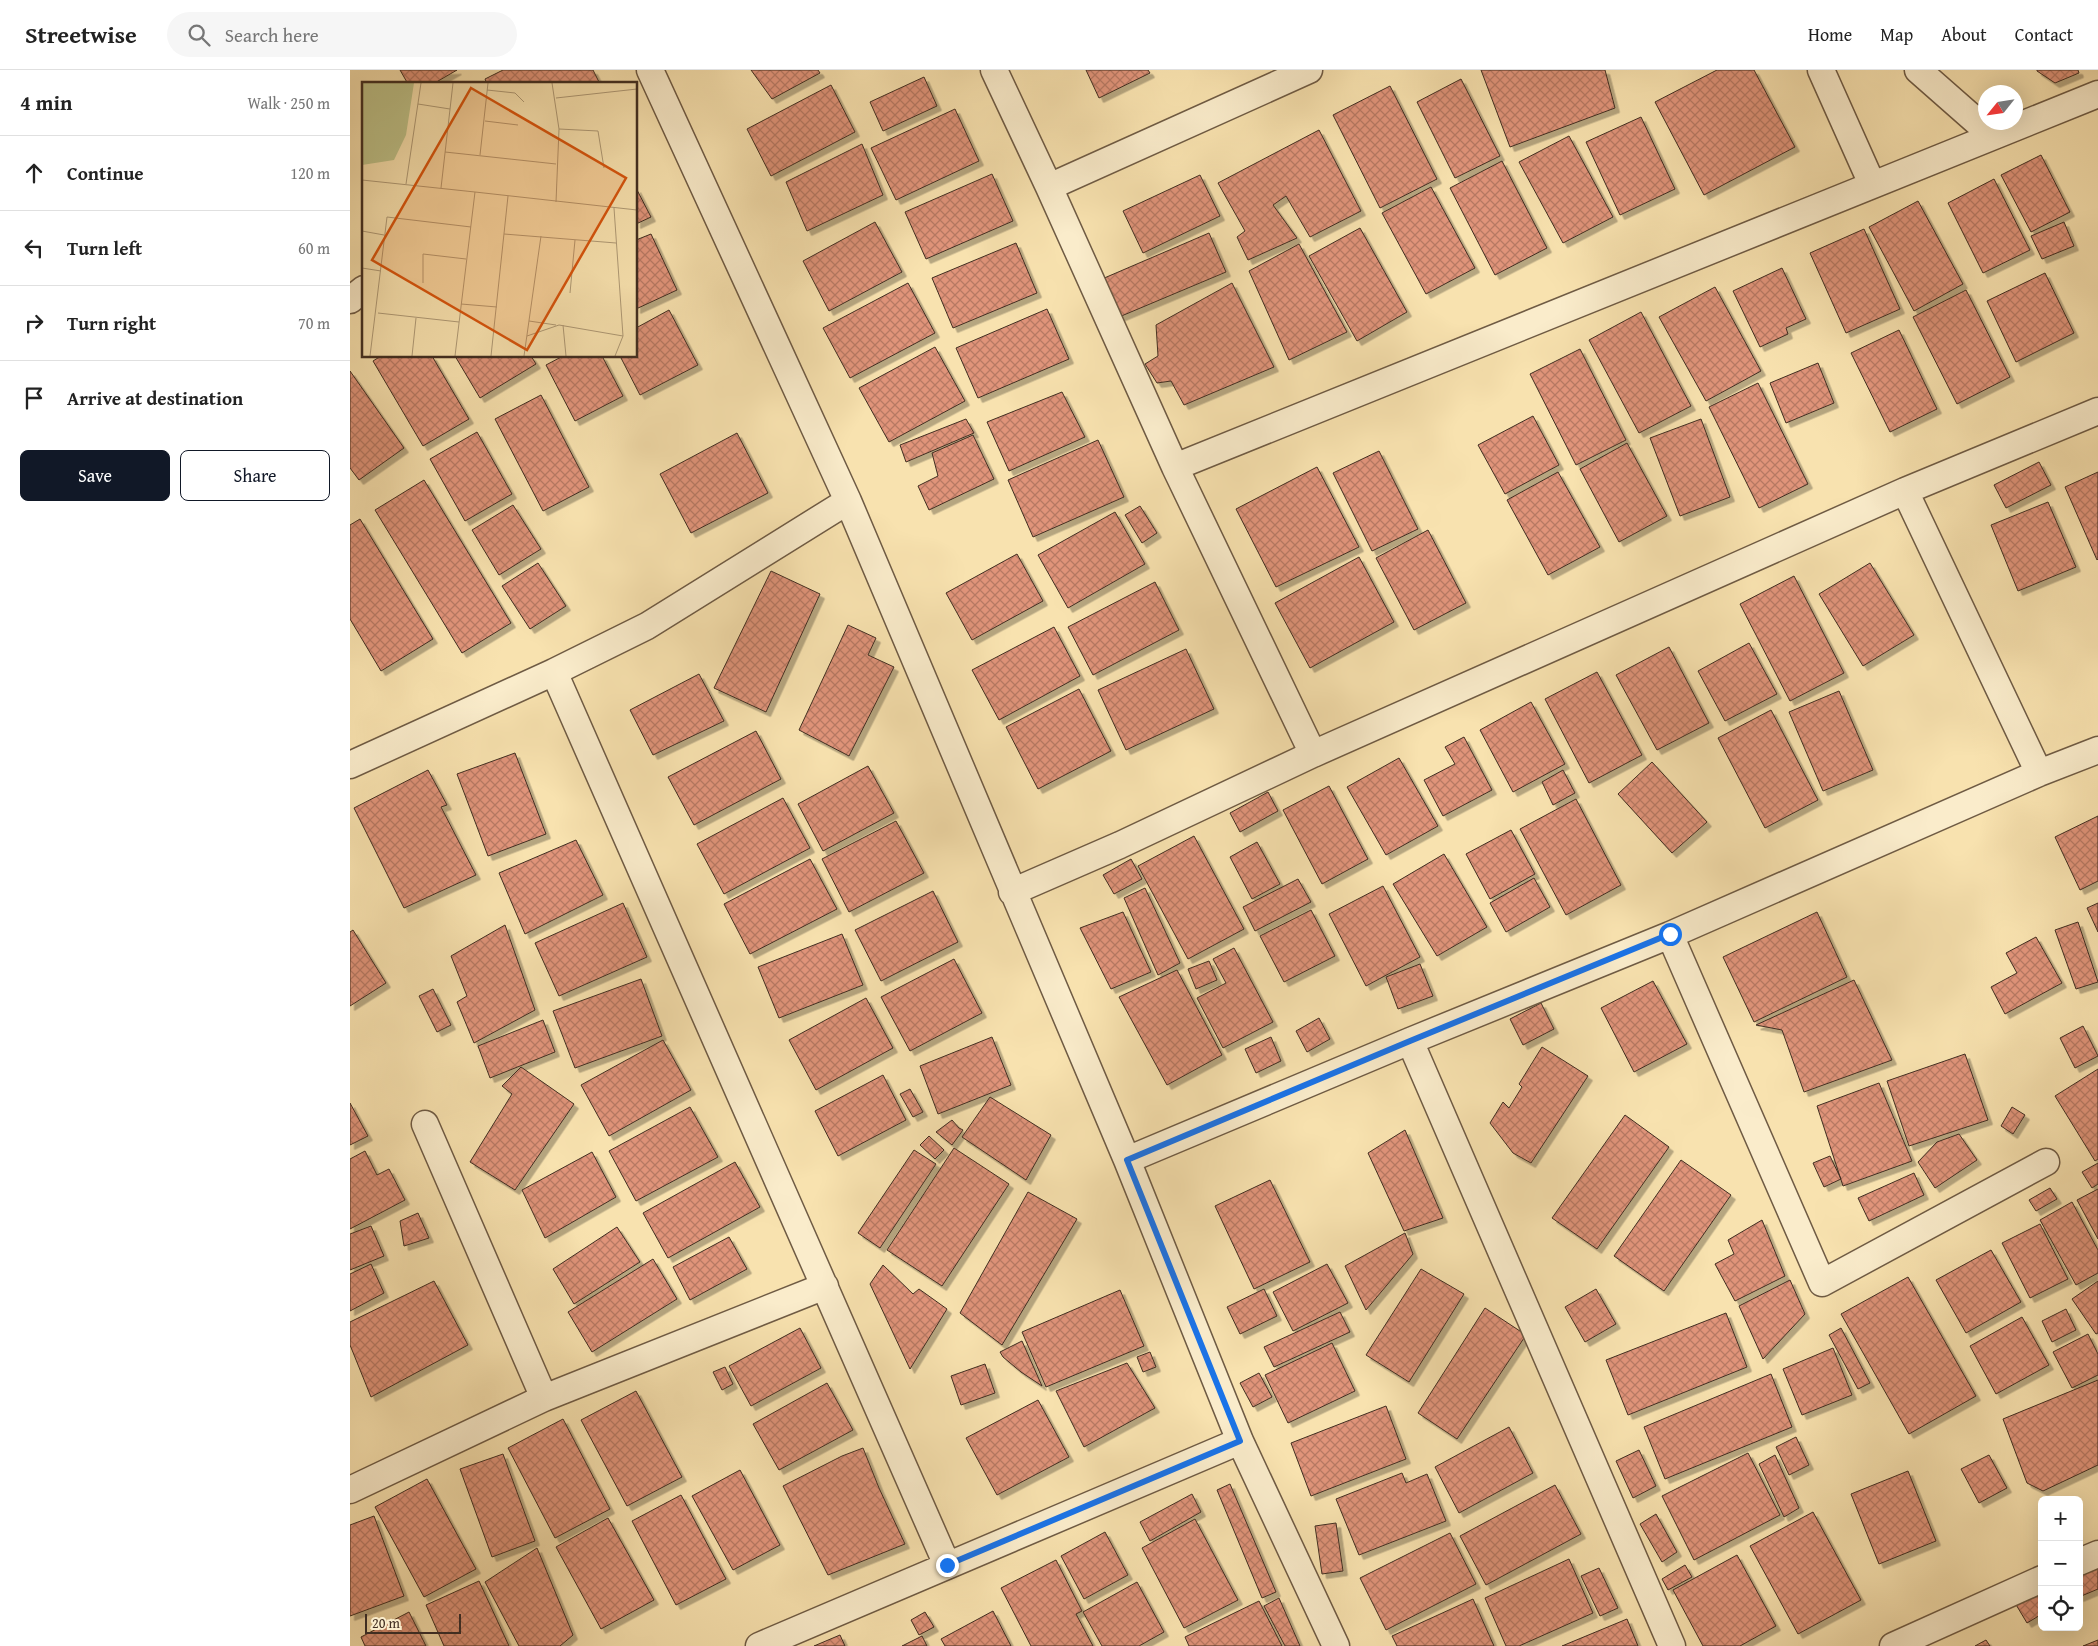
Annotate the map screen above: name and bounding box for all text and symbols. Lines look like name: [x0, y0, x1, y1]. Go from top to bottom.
search box: [167, 12, 517, 57]
text: Streetwise: [25, 17, 137, 52]
icon: search: [185, 21, 213, 49]
text: Search here: [225, 21, 319, 49]
text: Home: [1808, 21, 1852, 48]
text: Map: [1880, 21, 1913, 48]
text: About: [1941, 21, 1987, 48]
text: Contact: [2015, 21, 2073, 48]
inset map: [362, 82, 638, 358]
north arrow: [1978, 85, 2023, 130]
text: 4 min: [20, 87, 72, 118]
text: Walk · 250 m: [247, 91, 330, 115]
icon: ahead: [20, 159, 48, 187]
text: Continue: [67, 159, 144, 187]
text: 120 m: [290, 161, 330, 185]
icon: left: [20, 234, 48, 262]
text: Turn left: [67, 234, 142, 262]
text: 60 m: [298, 236, 330, 260]
icon: right: [20, 309, 48, 337]
text: Turn right: [67, 309, 156, 337]
text: 70 m: [298, 311, 330, 335]
icon: arrive: [20, 384, 48, 412]
text: Arrive at destination: [67, 384, 243, 412]
button: Save: [20, 450, 170, 501]
button: Share: [180, 450, 330, 501]
route start: [1659, 923, 1682, 946]
map controls: [2038, 1496, 2083, 1631]
button: +: [2038, 1496, 2083, 1541]
button: −: [2038, 1541, 2083, 1586]
route end: [936, 1554, 959, 1577]
button: locate: [2038, 1586, 2083, 1631]
scale bar: [365, 1611, 461, 1634]
text: 20 m: [372, 1613, 400, 1633]

